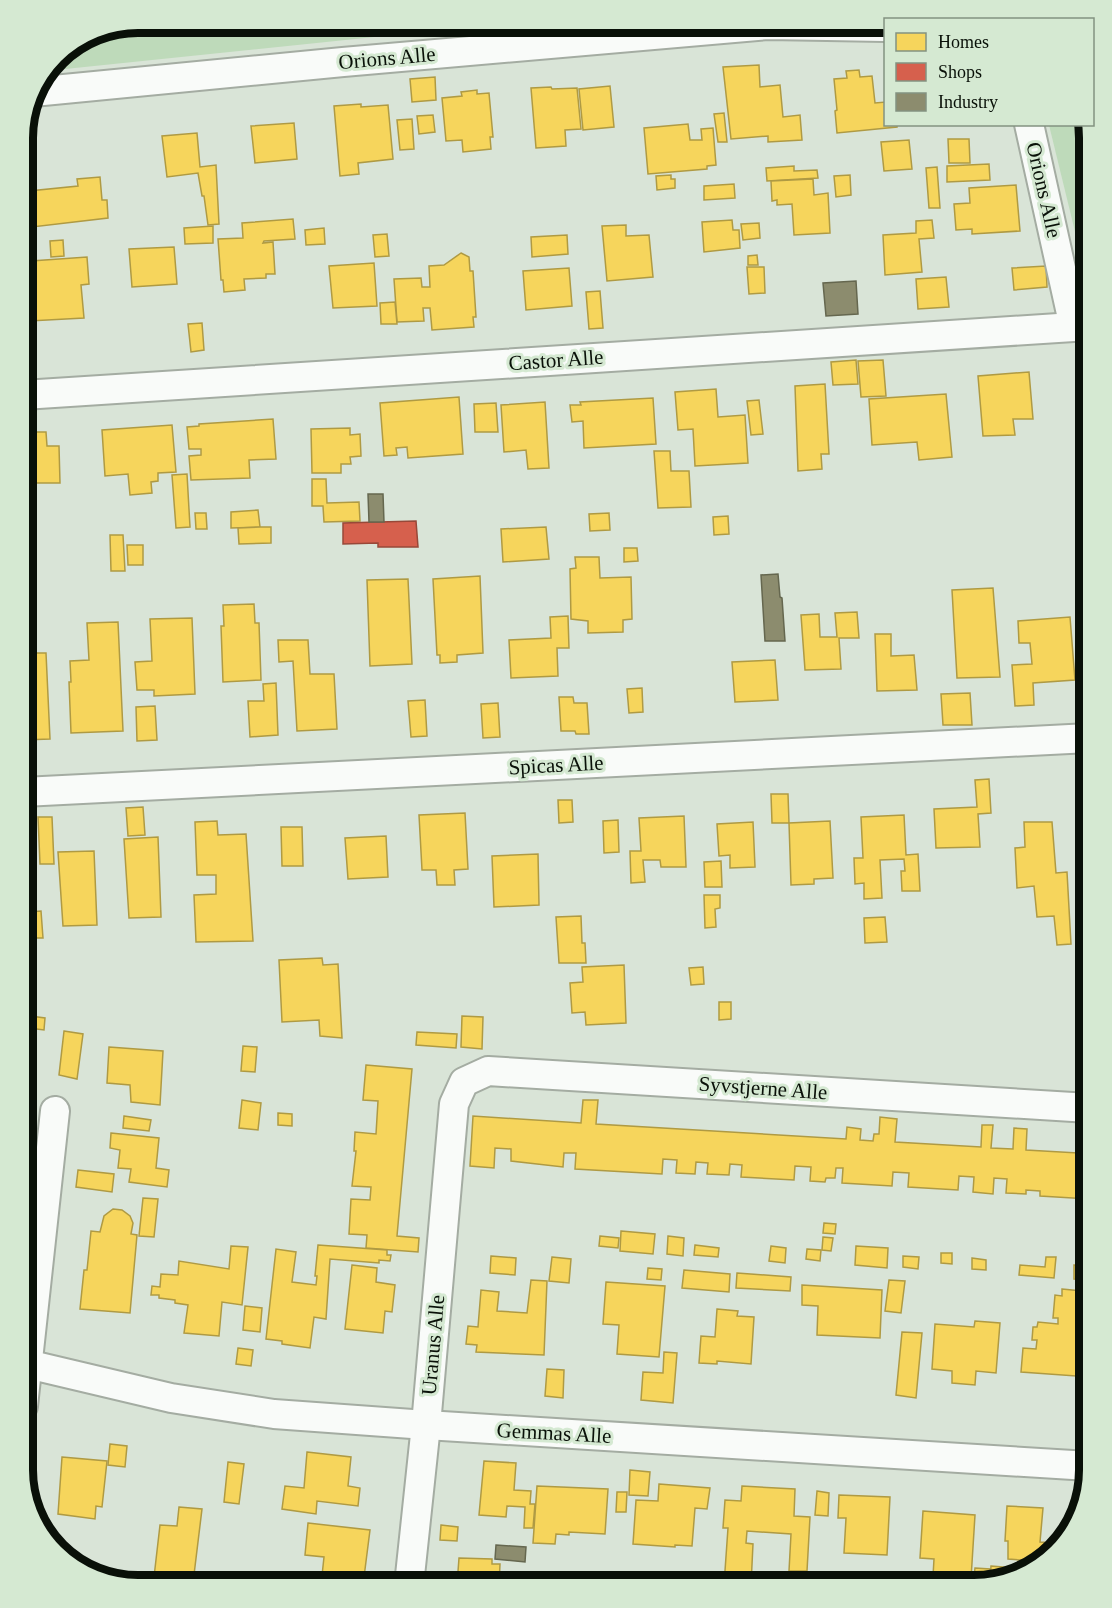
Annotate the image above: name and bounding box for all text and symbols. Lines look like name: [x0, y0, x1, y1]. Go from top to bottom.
legend: [884, 18, 1094, 126]
text: Homes: [938, 32, 989, 52]
street label: Orions Alle: [337, 42, 437, 74]
text: Shops: [938, 62, 982, 82]
text: Industry: [938, 92, 998, 112]
street label: Orions Alle: [1021, 140, 1067, 240]
street label: Castor Alle: [508, 345, 604, 375]
street label: Spicas Alle: [508, 751, 604, 779]
street label: Syvstjerne Alle: [698, 1072, 828, 1104]
street label: Uranus Alle: [417, 1294, 449, 1396]
street label: Gemmas Alle: [496, 1418, 612, 1448]

